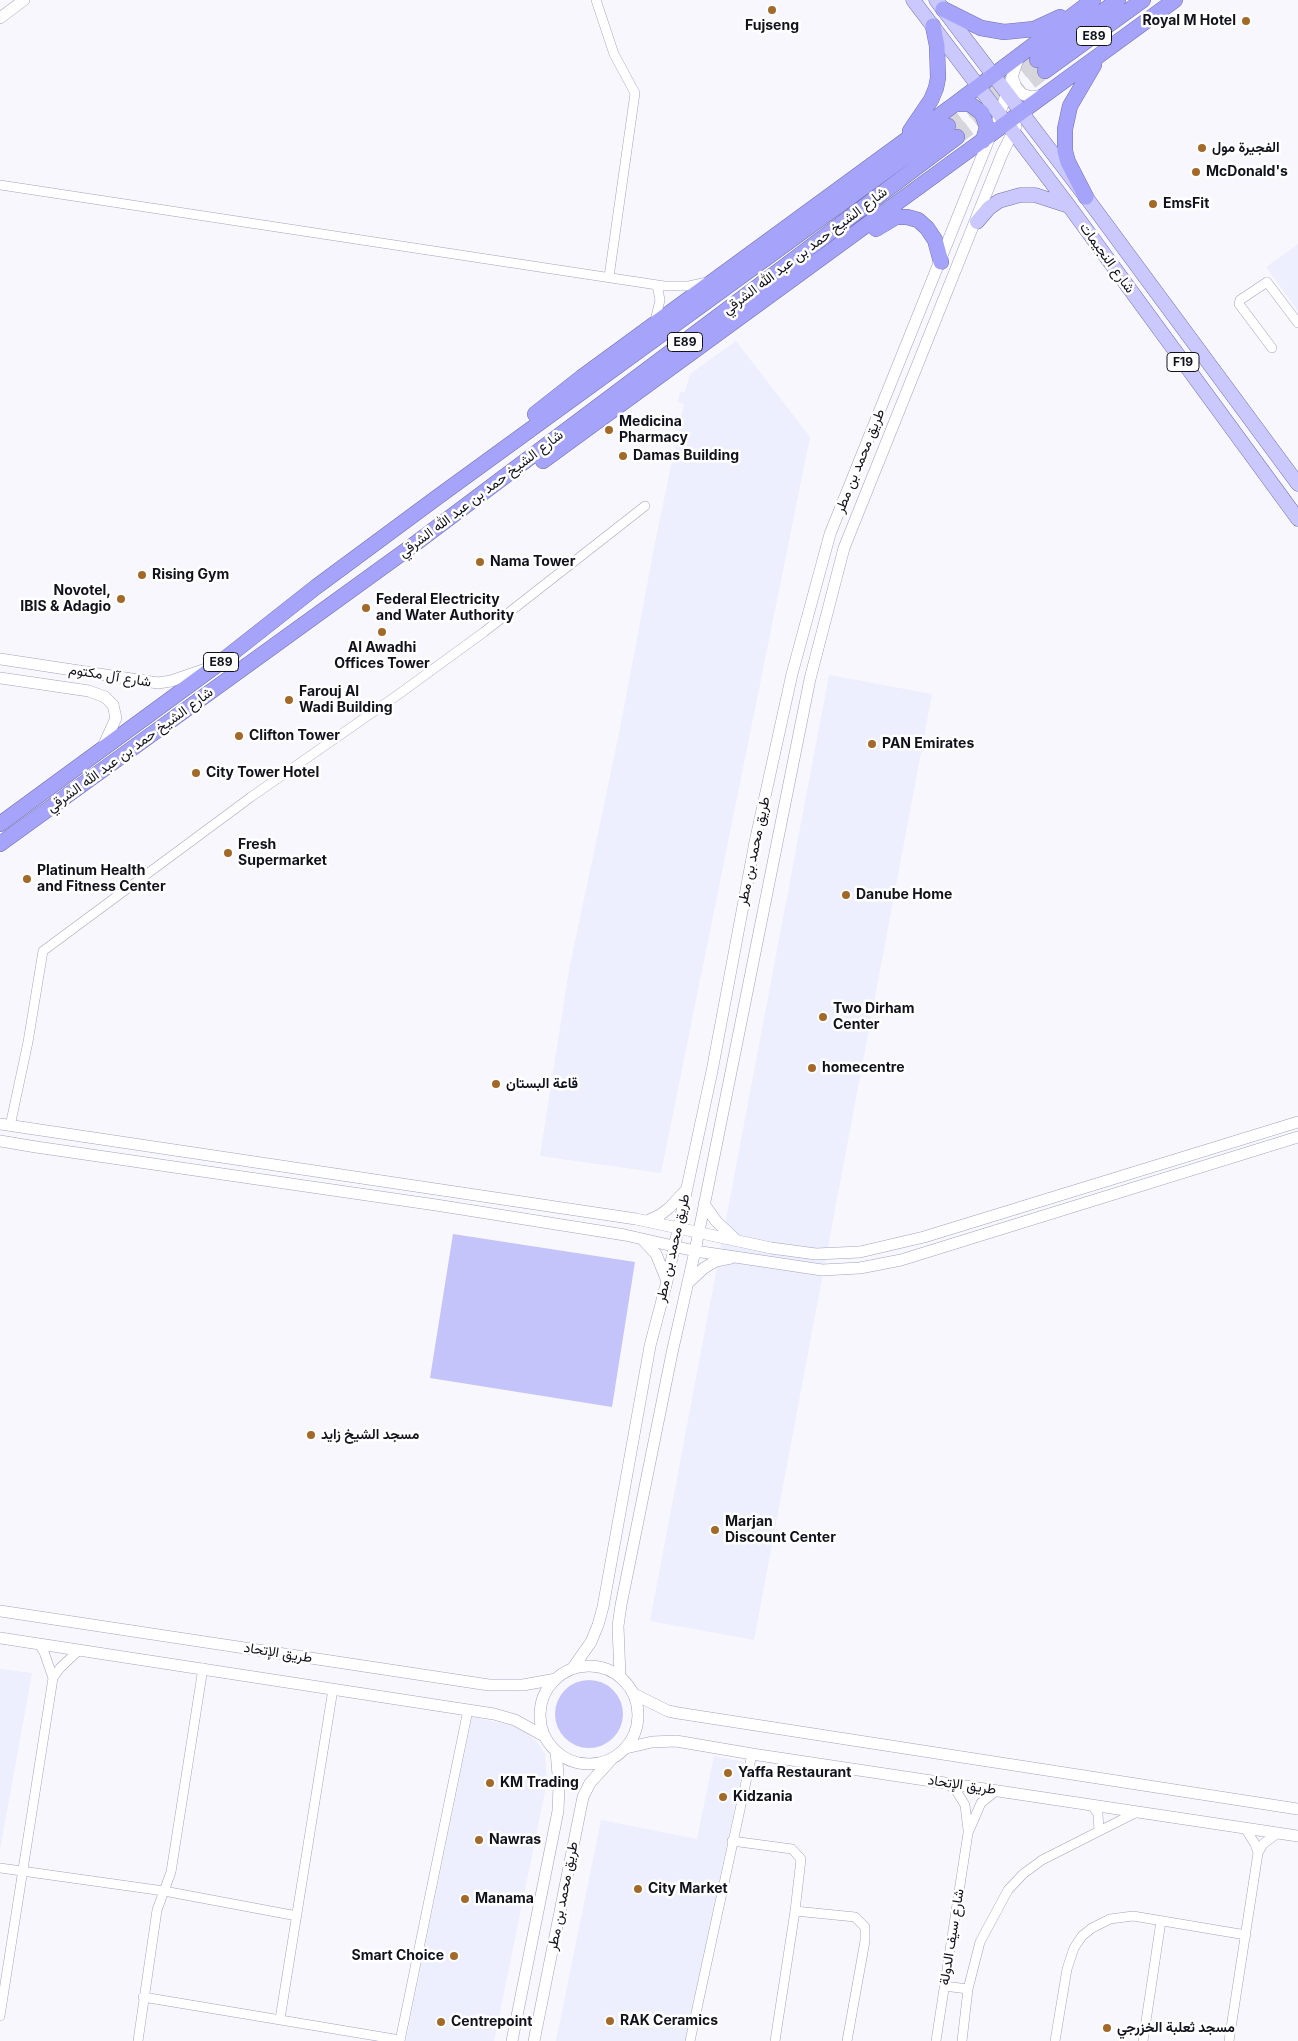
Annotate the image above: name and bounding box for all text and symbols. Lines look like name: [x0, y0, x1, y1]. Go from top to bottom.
marker: Fujseng: [766, 4, 778, 16]
place label: Royal M Hotel: [1143, 13, 1236, 29]
marker: Royal M Hotel: [1240, 15, 1252, 27]
place label: Fujseng: [745, 18, 799, 34]
road number: E89: [1076, 27, 1112, 46]
place label: الفجيرة مول: [1212, 140, 1280, 156]
marker: الفجيرة مول: [1196, 142, 1208, 154]
place label: McDonald's: [1206, 164, 1288, 180]
marker: McDonald's: [1190, 166, 1202, 178]
street label: شارع الشيخ حمد بن عبد الله الشرقي: [719, 184, 891, 318]
place label: EmsFit: [1163, 196, 1209, 212]
marker: EmsFit: [1147, 198, 1159, 210]
street label: شارع النجيمات: [1076, 220, 1138, 296]
road number: E89: [668, 332, 702, 352]
road number: F19: [1167, 352, 1199, 372]
street label: طريق محمد بن مطر: [832, 407, 888, 515]
place label: Medicina Pharmacy: [619, 414, 688, 447]
marker: Medicina Pharmacy: [603, 424, 615, 436]
street label: شارع الشيخ حمد بن عبد الله الشرقي: [395, 427, 567, 561]
place label: Damas Building: [633, 448, 739, 464]
marker: Damas Building: [617, 450, 629, 462]
place label: Nama Tower: [490, 554, 575, 570]
marker: Nama Tower: [474, 556, 486, 568]
place label: Rising Gym: [152, 567, 229, 583]
marker: Rising Gym: [136, 569, 148, 581]
place label: Novotel, IBIS & Adagio: [20, 583, 111, 616]
place label: Federal Electricity and Water Authority: [376, 592, 514, 624]
marker: Novotel, IBIS & Adagio: [115, 593, 127, 605]
marker: Federal Electricity and Water Authority: [360, 602, 372, 614]
marker: Al Awadhi Offices Tower: [376, 626, 388, 638]
place label: Al Awadhi Offices Tower: [334, 640, 430, 672]
road number: E89: [204, 652, 238, 672]
street label: شارع آل مكتوم: [68, 661, 152, 691]
street label: شارع الشيخ حمد بن عبد الله الشرقي: [43, 684, 217, 816]
place label: Farouj Al Wadi Building: [299, 684, 393, 716]
marker: Farouj Al Wadi Building: [283, 694, 295, 706]
place label: Clifton Tower: [249, 728, 340, 744]
marker: Clifton Tower: [233, 730, 245, 742]
place label: PAN Emirates: [882, 736, 974, 752]
marker: PAN Emirates: [866, 738, 878, 750]
place label: City Tower Hotel: [206, 765, 319, 781]
marker: City Tower Hotel: [190, 767, 202, 779]
street label: طريق محمد بن مطر: [734, 795, 774, 907]
place label: Fresh Supermarket: [238, 837, 327, 870]
marker: Fresh Supermarket: [222, 847, 234, 859]
place label: Platinum Health and Fitness Center: [37, 863, 166, 896]
marker: Platinum Health and Fitness Center: [21, 873, 33, 885]
place label: Danube Home: [856, 887, 952, 903]
marker: Danube Home: [840, 889, 852, 901]
place label: Two Dirham Center: [833, 1001, 915, 1034]
marker: Two Dirham Center: [817, 1011, 829, 1023]
place label: homecentre: [822, 1060, 905, 1076]
marker: homecentre: [806, 1062, 818, 1074]
place label: قاعة البستان: [506, 1076, 578, 1092]
marker: قاعة البستان: [490, 1078, 502, 1090]
street label: طريق محمد بن مطر: [652, 1192, 694, 1304]
place label: مسجد الشيخ زايد: [321, 1427, 419, 1443]
marker: مسجد الشيخ زايد: [305, 1429, 317, 1441]
place label: Marjan Discount Center: [725, 1514, 836, 1546]
marker: Marjan Discount Center: [709, 1524, 721, 1536]
street label: طريق اﻹتحاد: [243, 1639, 313, 1667]
place label: Yaffa Restaurant: [738, 1765, 851, 1781]
marker: Yaffa Restaurant: [722, 1767, 734, 1779]
street label: طريق اﻹتحاد: [927, 1772, 997, 1798]
place label: KM Trading: [500, 1775, 579, 1791]
marker: KM Trading: [484, 1777, 496, 1789]
place label: Kidzania: [733, 1789, 793, 1805]
marker: Kidzania: [717, 1791, 729, 1803]
place label: Nawras: [489, 1832, 541, 1848]
marker: Nawras: [473, 1834, 485, 1846]
street label: طريق محمد بن مطر: [544, 1840, 582, 1952]
place label: City Market: [648, 1881, 728, 1897]
marker: City Market: [632, 1883, 644, 1895]
street label: شارع سيف الدولة: [936, 1888, 968, 1986]
place label: Manama: [475, 1891, 534, 1907]
marker: Manama: [459, 1893, 471, 1905]
place label: Smart Choice: [351, 1948, 444, 1964]
marker: Smart Choice: [448, 1950, 460, 1962]
place label: RAK Ceramics: [620, 2013, 718, 2029]
place label: Centrepoint: [451, 2014, 532, 2030]
marker: RAK Ceramics: [604, 2015, 616, 2027]
marker: Centrepoint: [435, 2016, 447, 2028]
place label: مسجد ثعلبة الخزرجي: [1117, 2020, 1235, 2036]
marker: مسجد ثعلبة الخزرجي: [1101, 2022, 1113, 2034]

